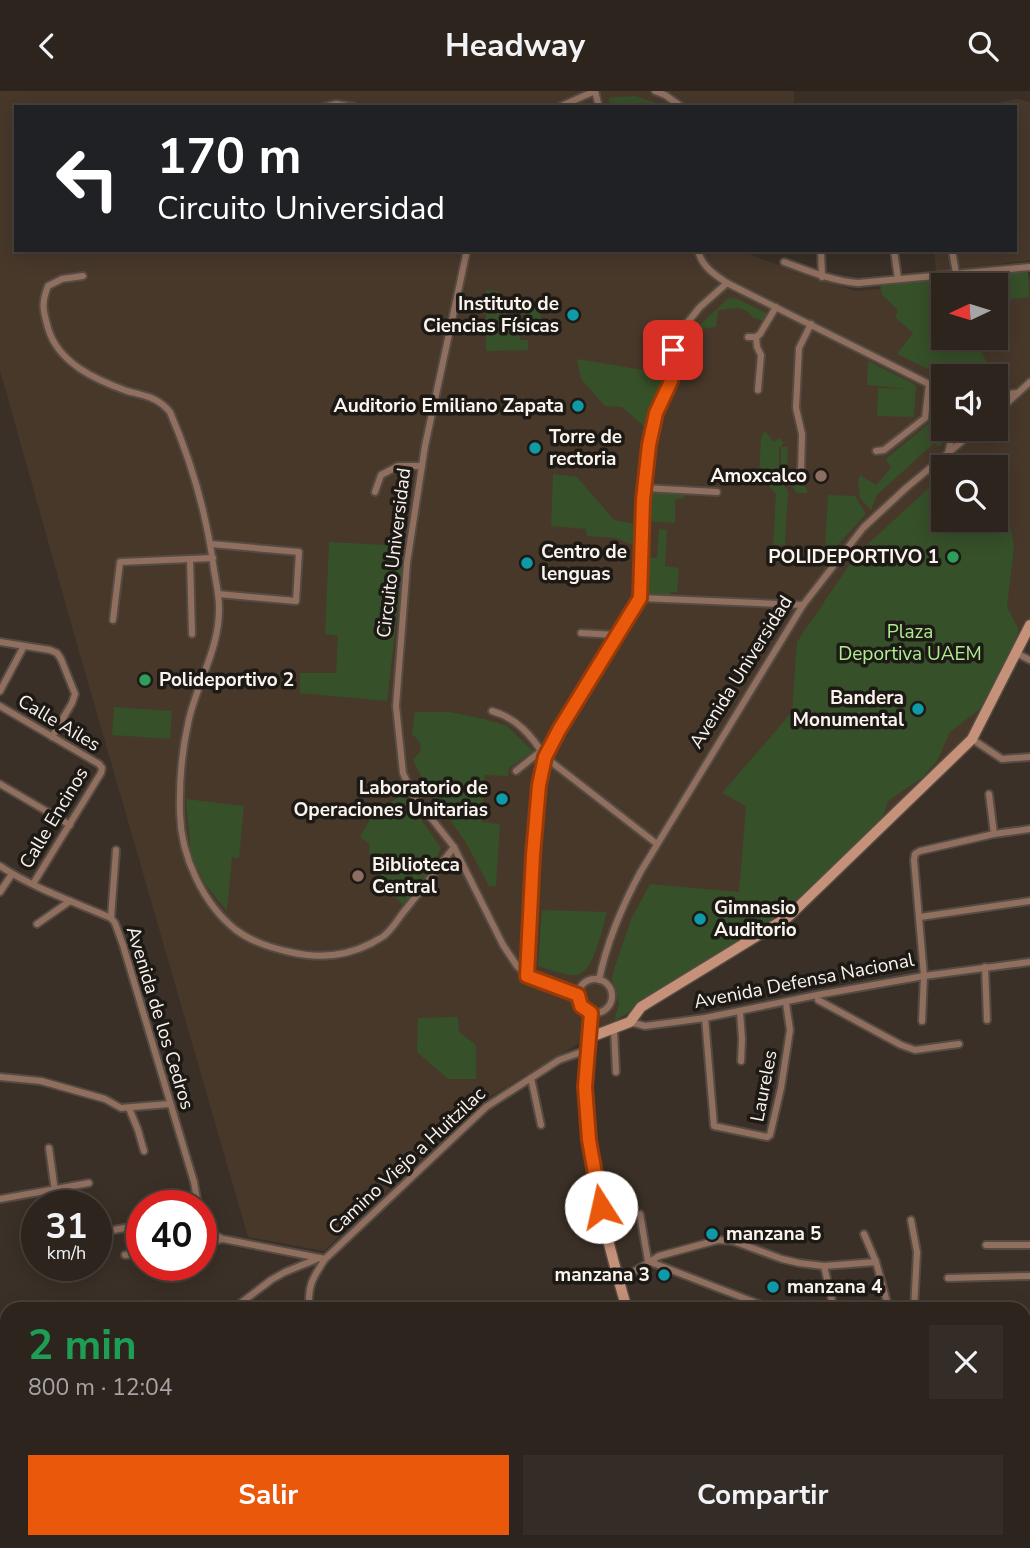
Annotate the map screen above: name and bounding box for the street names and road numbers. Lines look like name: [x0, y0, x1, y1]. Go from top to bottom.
street label: Circuito Universidad: [371, 467, 417, 639]
street label: Avenida Universidad: [683, 591, 799, 753]
street label: Calle Ailes: [13, 688, 105, 758]
street label: Calle Encinos: [13, 762, 95, 874]
street label: Avenida de los Cedros: [120, 923, 200, 1113]
street label: Avenida Defensa Nacional: [692, 947, 917, 1015]
street label: Laureles: [744, 1048, 784, 1124]
street label: Camino Viejo a Huitzilac: [323, 1081, 491, 1241]

